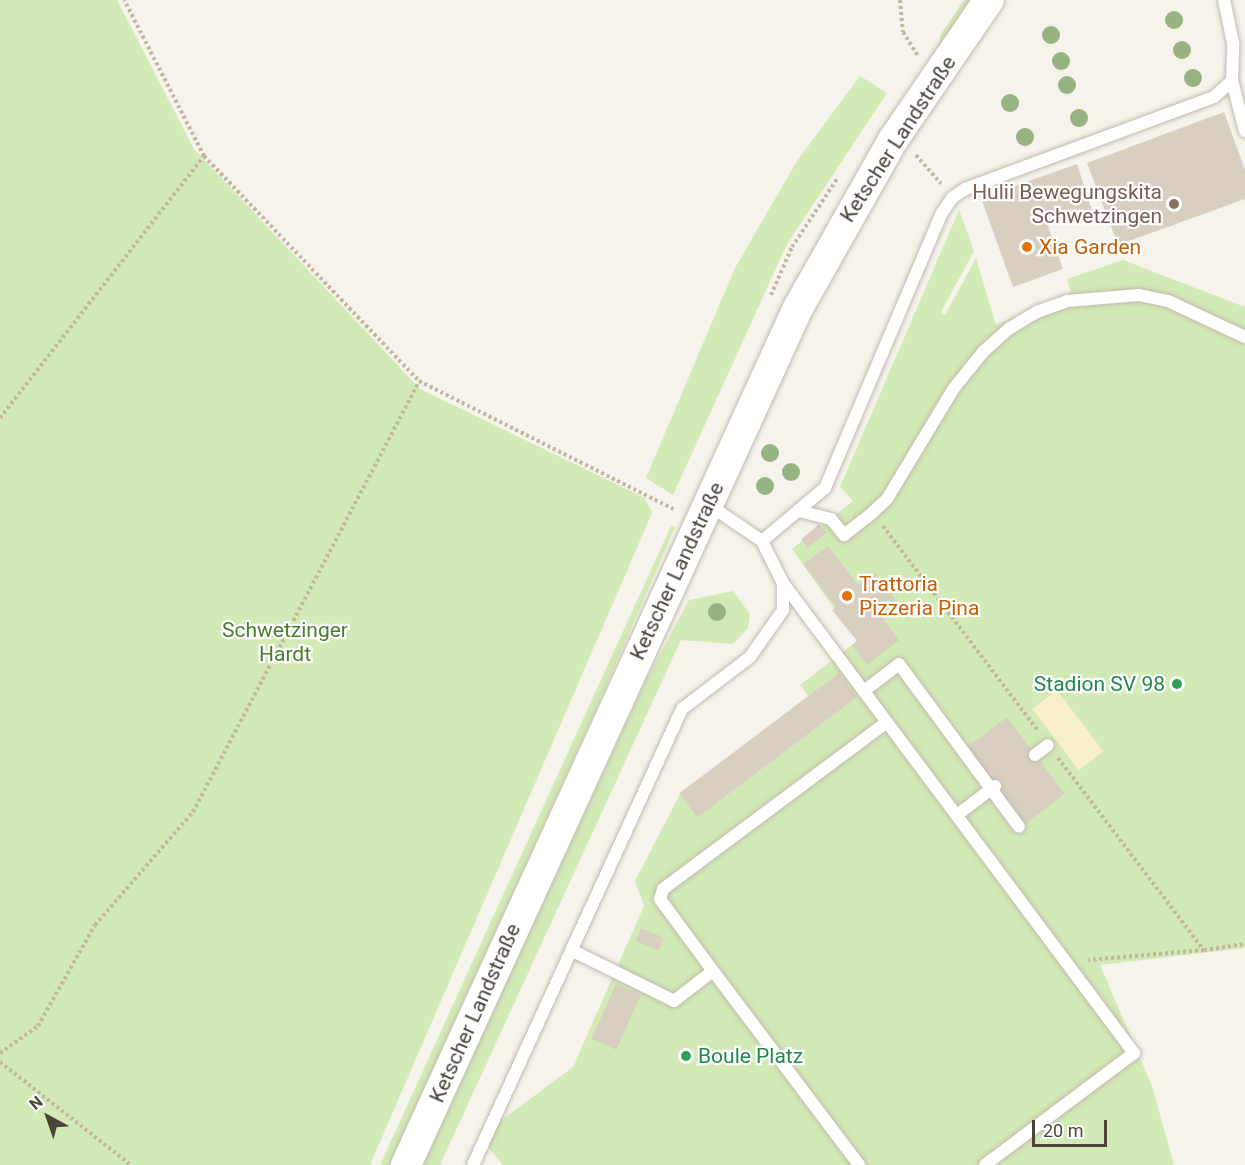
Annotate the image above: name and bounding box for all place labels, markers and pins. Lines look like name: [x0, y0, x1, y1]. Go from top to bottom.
place label: Hulii Bewegungskita Schwetzingen: [972, 179, 1162, 229]
marker: Hulii Bewegungskita Schwetzingen: [1167, 197, 1181, 211]
place label: Xia Garden: [1039, 234, 1141, 260]
marker: Xia Garden: [1020, 240, 1034, 254]
place label: Trattoria Pizzeria Pina: [859, 571, 979, 621]
marker: Trattoria Pizzeria Pina: [840, 589, 854, 603]
place label: Stadion SV 98: [1034, 671, 1165, 697]
marker: Stadion SV 98: [1170, 677, 1184, 691]
place label: Boule Platz: [698, 1043, 803, 1069]
marker: Boule Platz: [679, 1049, 693, 1063]

